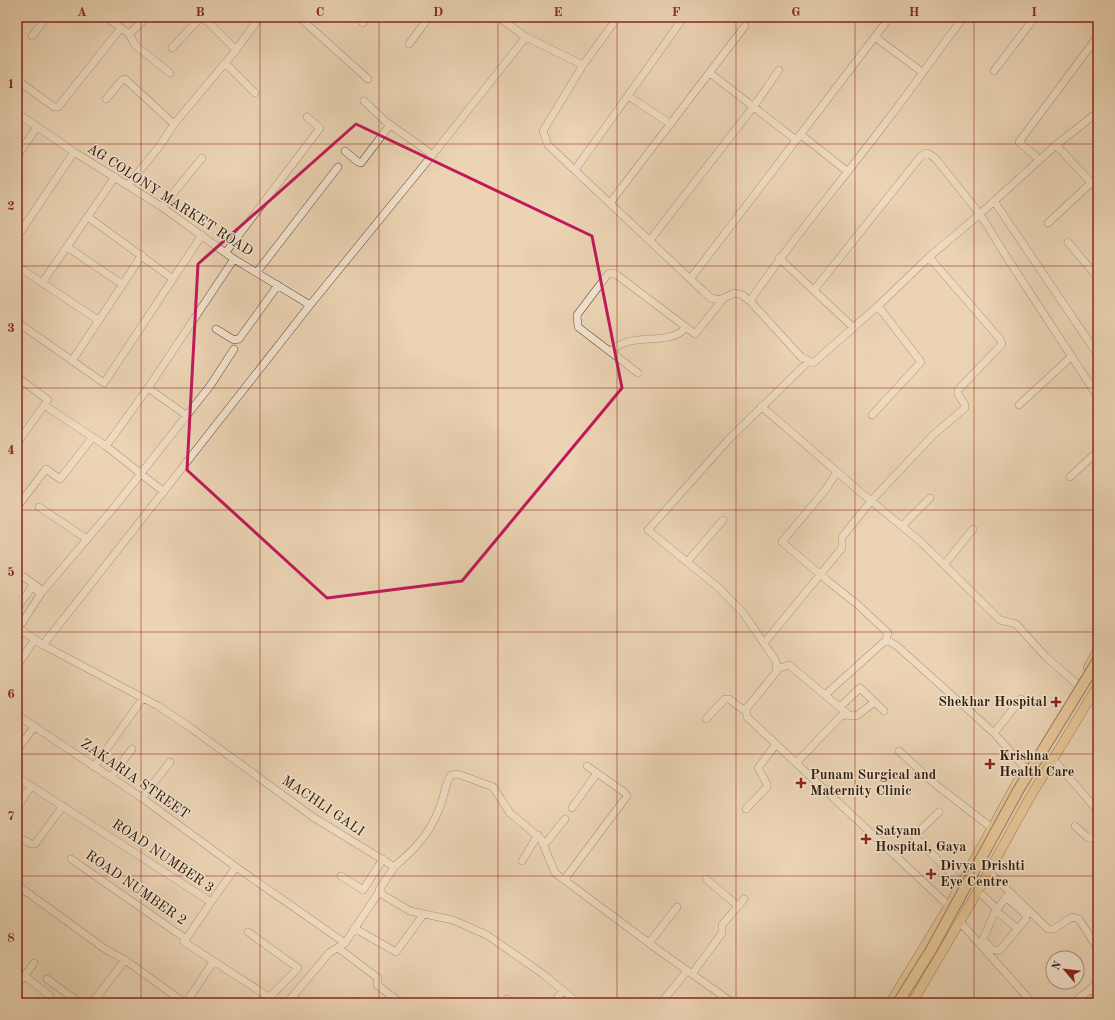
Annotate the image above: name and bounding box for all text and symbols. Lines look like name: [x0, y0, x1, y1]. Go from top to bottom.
text: A: [77, 6, 87, 19]
text: B: [195, 6, 205, 19]
text: C: [316, 6, 324, 19]
text: D: [433, 6, 443, 19]
text: E: [554, 6, 563, 19]
text: F: [672, 6, 681, 19]
text: G: [791, 6, 801, 19]
text: H: [909, 6, 920, 19]
text: I: [1031, 6, 1037, 19]
text: 1: [7, 78, 15, 91]
street label: AG COLONY MARKET ROAD: [85, 141, 255, 259]
text: 2: [7, 200, 15, 213]
text: 3: [7, 322, 15, 335]
text: 4: [7, 444, 15, 457]
text: 5: [7, 566, 15, 579]
text: 6: [7, 688, 15, 701]
place label: Shekhar Hospital: [938, 695, 1047, 709]
marker: Shekhar Hospital: [1050, 696, 1062, 708]
street label: ZAKARIA STREET: [78, 736, 192, 822]
place label: Krishna Health Care: [999, 749, 1074, 779]
marker: Krishna Health Care: [984, 758, 996, 770]
place label: Punam Surgical and Maternity Clinic: [810, 768, 937, 798]
street label: MACHLI GALI: [279, 773, 367, 839]
marker: Punam Surgical and Maternity Clinic: [795, 777, 807, 789]
text: 7: [7, 810, 15, 823]
street label: ROAD NUMBER 3: [110, 817, 216, 895]
place label: Satyam Hospital, Gaya: [875, 824, 966, 854]
marker: Satyam Hospital, Gaya: [860, 833, 872, 845]
street label: ROAD NUMBER 2: [83, 848, 189, 928]
place label: Divya Drishti Eye Centre: [940, 859, 1025, 889]
marker: Divya Drishti Eye Centre: [925, 868, 937, 880]
text: 8: [7, 932, 15, 945]
north arrow: [1045, 950, 1085, 990]
text: N: [1051, 959, 1065, 972]

